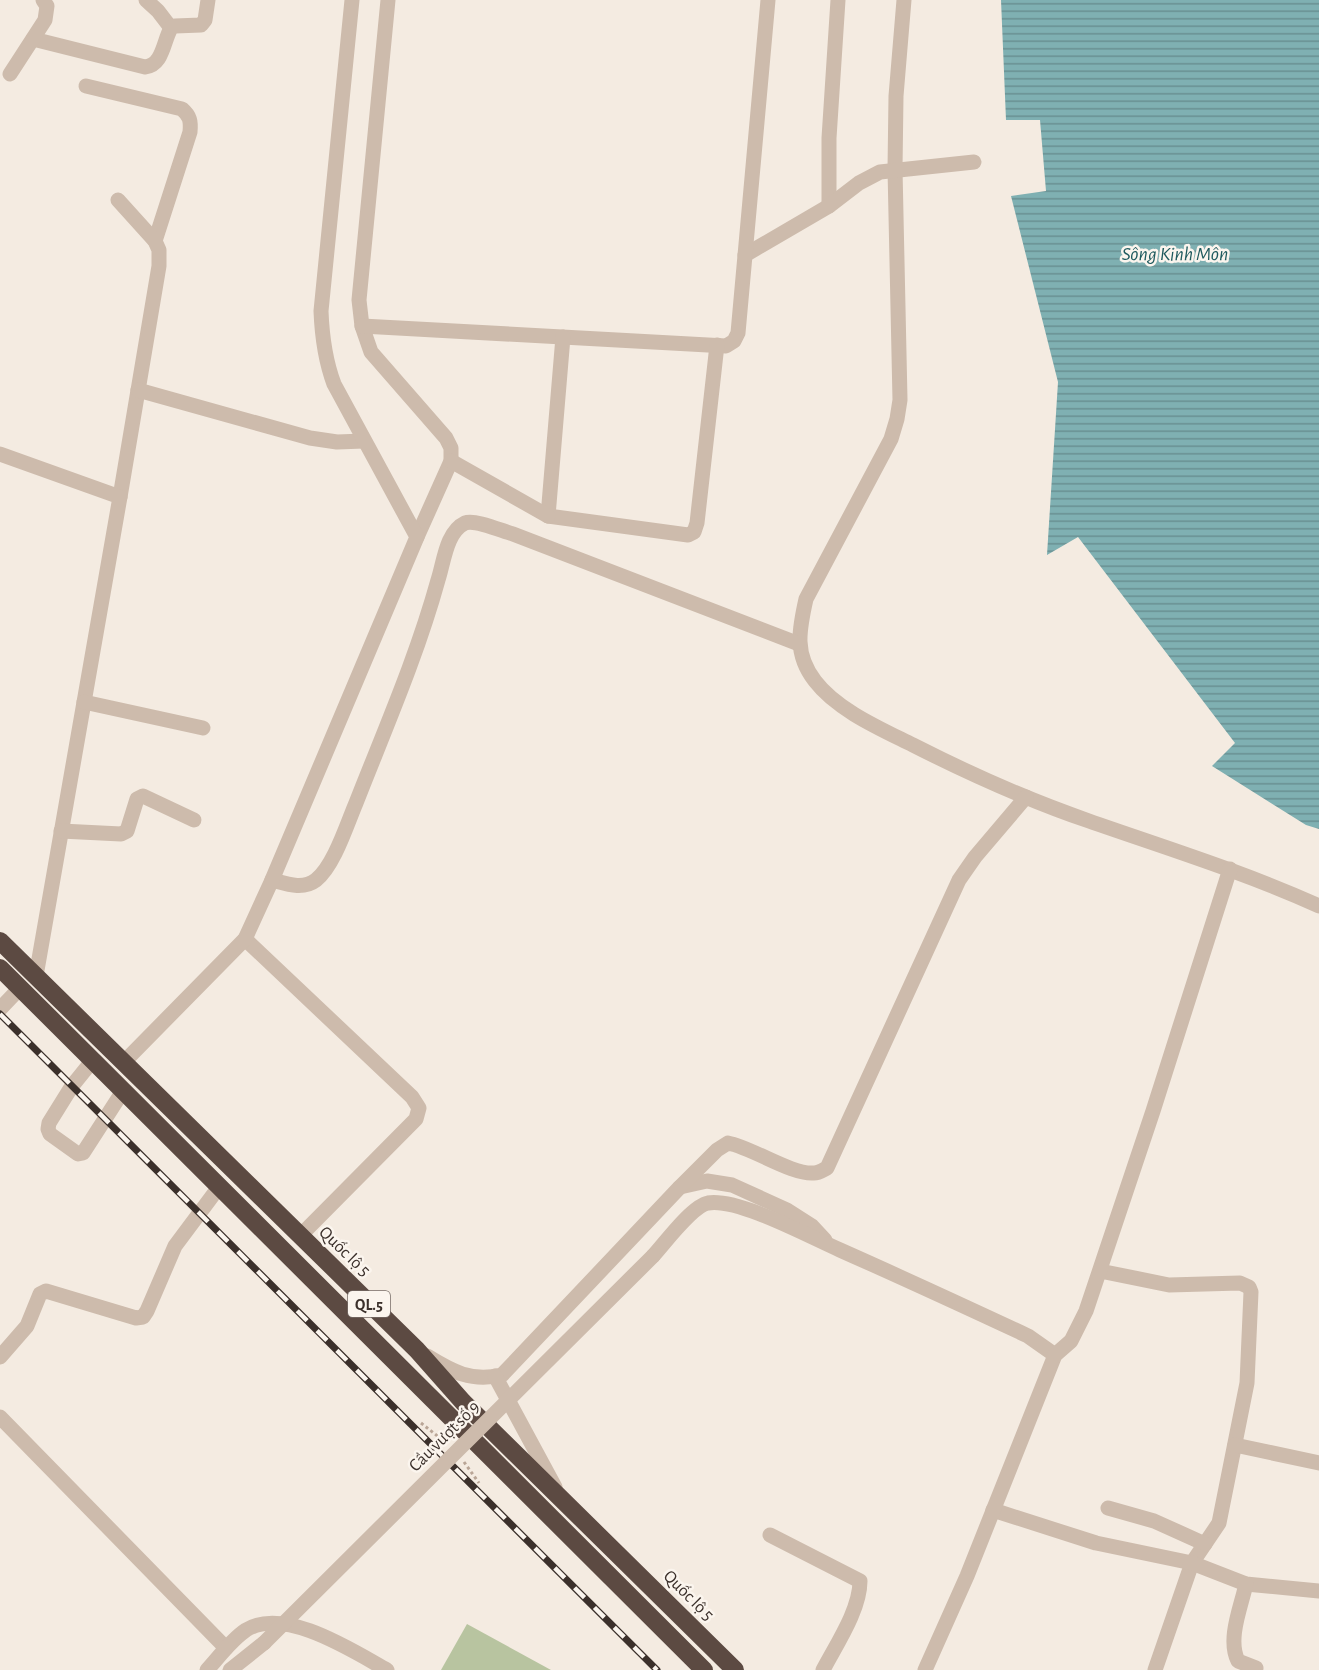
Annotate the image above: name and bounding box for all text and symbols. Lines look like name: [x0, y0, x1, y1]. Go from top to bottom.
water label: Sông Kinh Môn: [1122, 244, 1228, 264]
street label: Quốc lộ 5: [315, 1223, 374, 1280]
road number: QL.5: [348, 1291, 390, 1317]
street label: Cầu vượt số 9: [405, 1397, 483, 1475]
street label: Quốc lộ 5: [660, 1566, 718, 1624]

